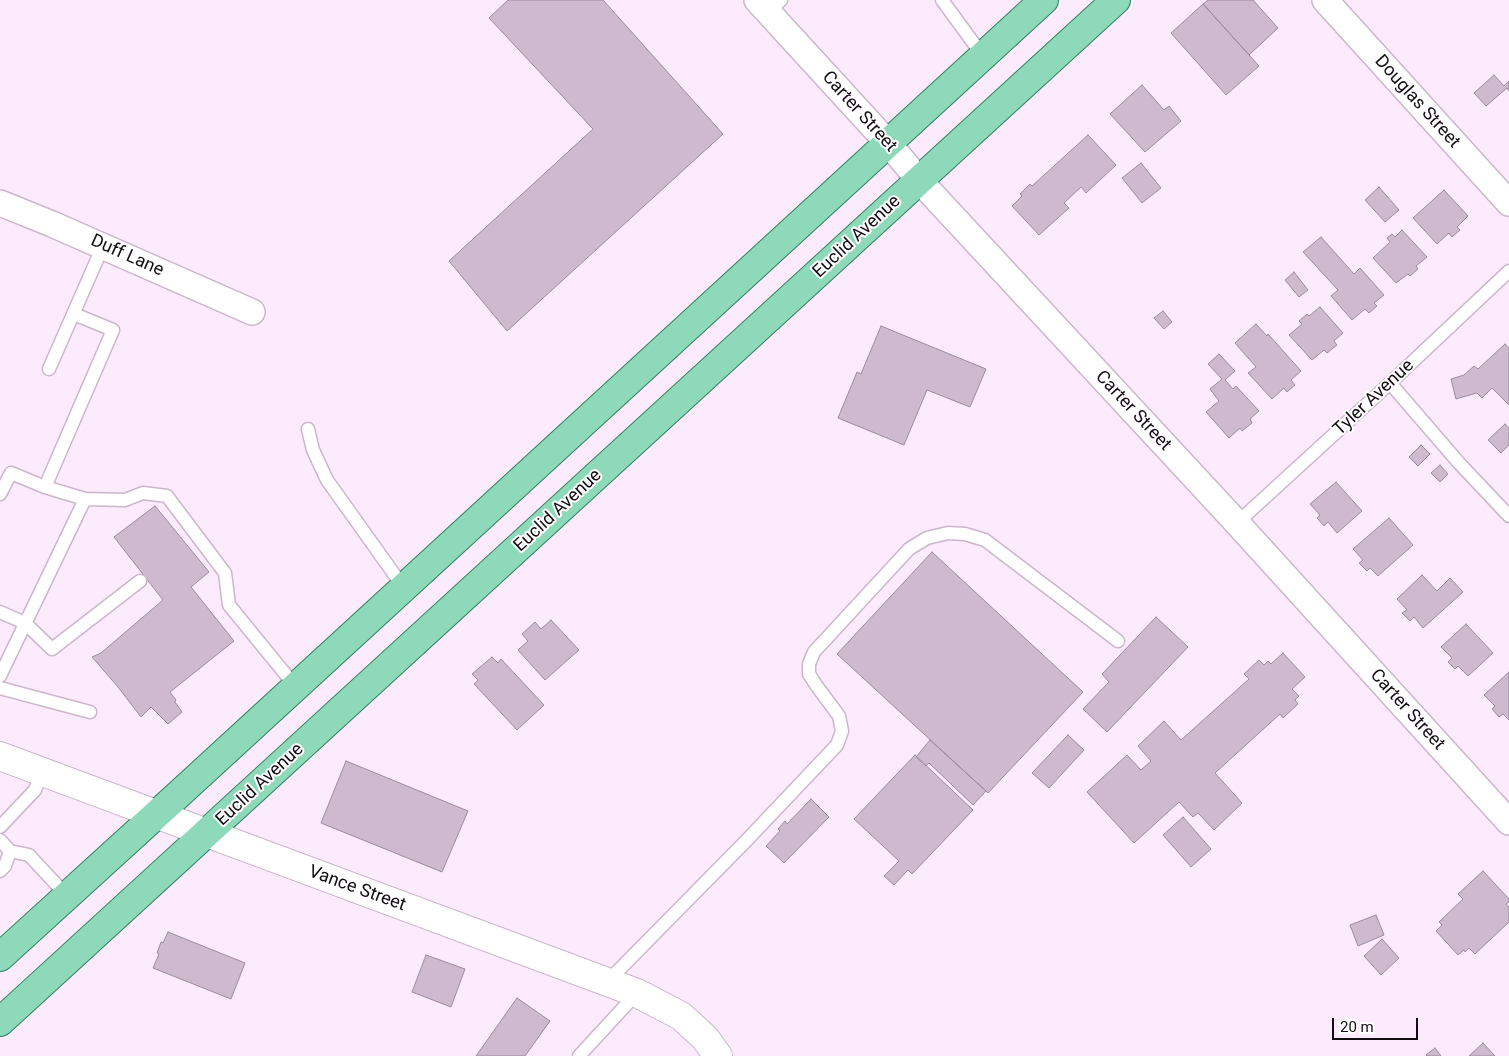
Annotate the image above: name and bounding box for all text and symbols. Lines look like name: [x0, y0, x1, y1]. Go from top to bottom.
street label: Douglas Street: [1370, 51, 1464, 153]
street label: Carter Street: [817, 67, 901, 157]
street label: Euclid Avenue: [809, 191, 905, 283]
street label: Duff Lane: [87, 230, 167, 282]
street label: Tyler Avenue: [1329, 355, 1419, 441]
street label: Carter Street: [1090, 367, 1176, 455]
street label: Euclid Avenue: [510, 465, 606, 557]
street label: Carter Street: [1365, 665, 1449, 755]
street label: Euclid Avenue: [212, 739, 308, 831]
street label: Vance Street: [306, 861, 408, 917]
scale bar: [1334, 1008, 1420, 1040]
text: 20 m: [1340, 1018, 1374, 1036]

